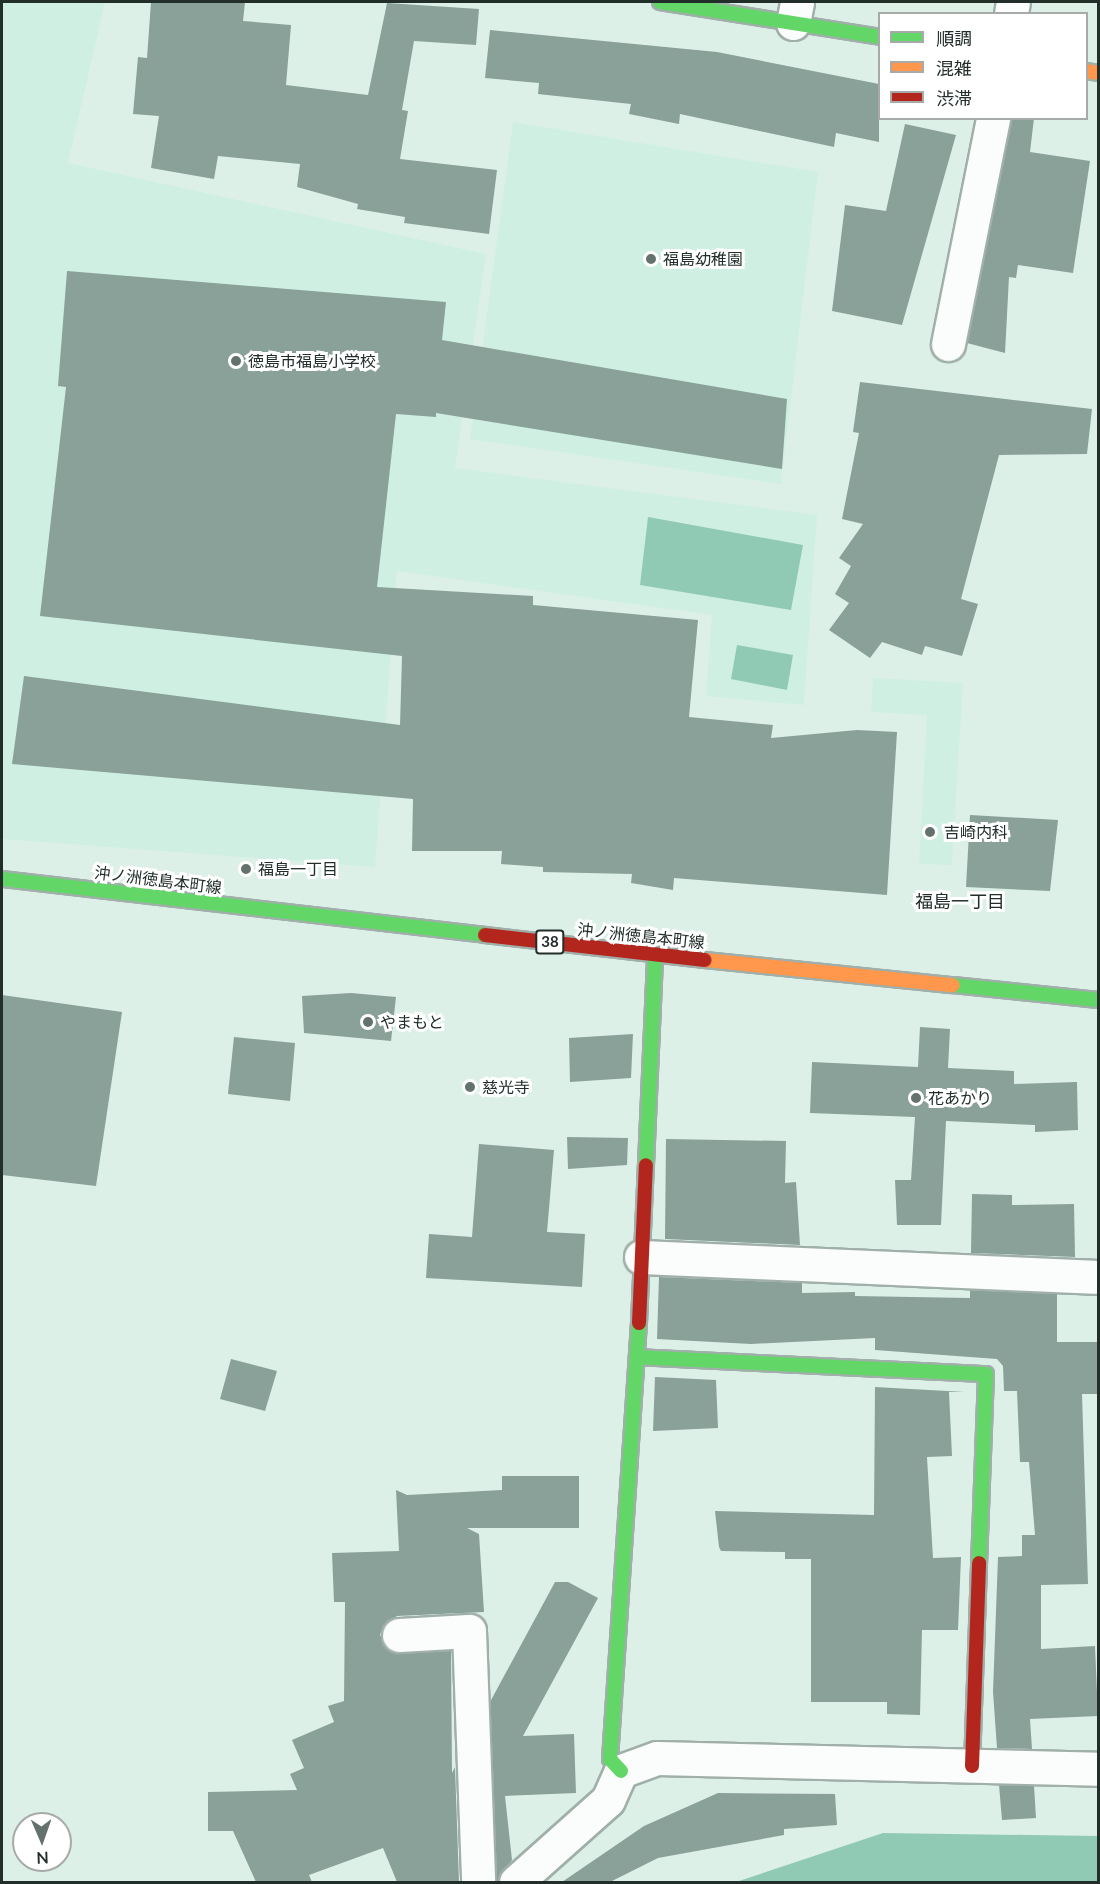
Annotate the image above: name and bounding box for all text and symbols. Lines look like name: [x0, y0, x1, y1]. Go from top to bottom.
legend: [878, 12, 1088, 120]
text: 順調: [936, 27, 972, 49]
text: 混雑: [936, 57, 972, 79]
text: 渋滞: [936, 87, 972, 109]
place label: 福島幼稚園: [663, 249, 743, 269]
marker: 福島幼稚園: [644, 252, 658, 266]
place label: 徳島市福島小学校: [248, 351, 376, 371]
marker: 徳島市福島小学校: [229, 354, 243, 368]
place label: 吉崎内科: [944, 822, 1008, 842]
marker: 吉崎内科: [921, 823, 939, 841]
place label: 福島一丁目: [258, 859, 338, 879]
marker: 福島一丁目: [239, 862, 253, 876]
street label: 沖ノ洲徳島本町線: [93, 863, 223, 897]
district label: 福島一丁目: [915, 890, 1005, 912]
street label: 沖ノ洲徳島本町線: [576, 920, 706, 952]
road number: 38: [535, 930, 565, 954]
place label: やまもと: [380, 1012, 444, 1032]
marker: やまもと: [361, 1015, 375, 1029]
place label: 慈光寺: [482, 1077, 530, 1097]
marker: 慈光寺: [463, 1080, 477, 1094]
place label: 花あかり: [928, 1088, 992, 1108]
marker: 花あかり: [909, 1091, 923, 1105]
north arrow: [12, 1812, 72, 1872]
text: N: [36, 1849, 49, 1868]

